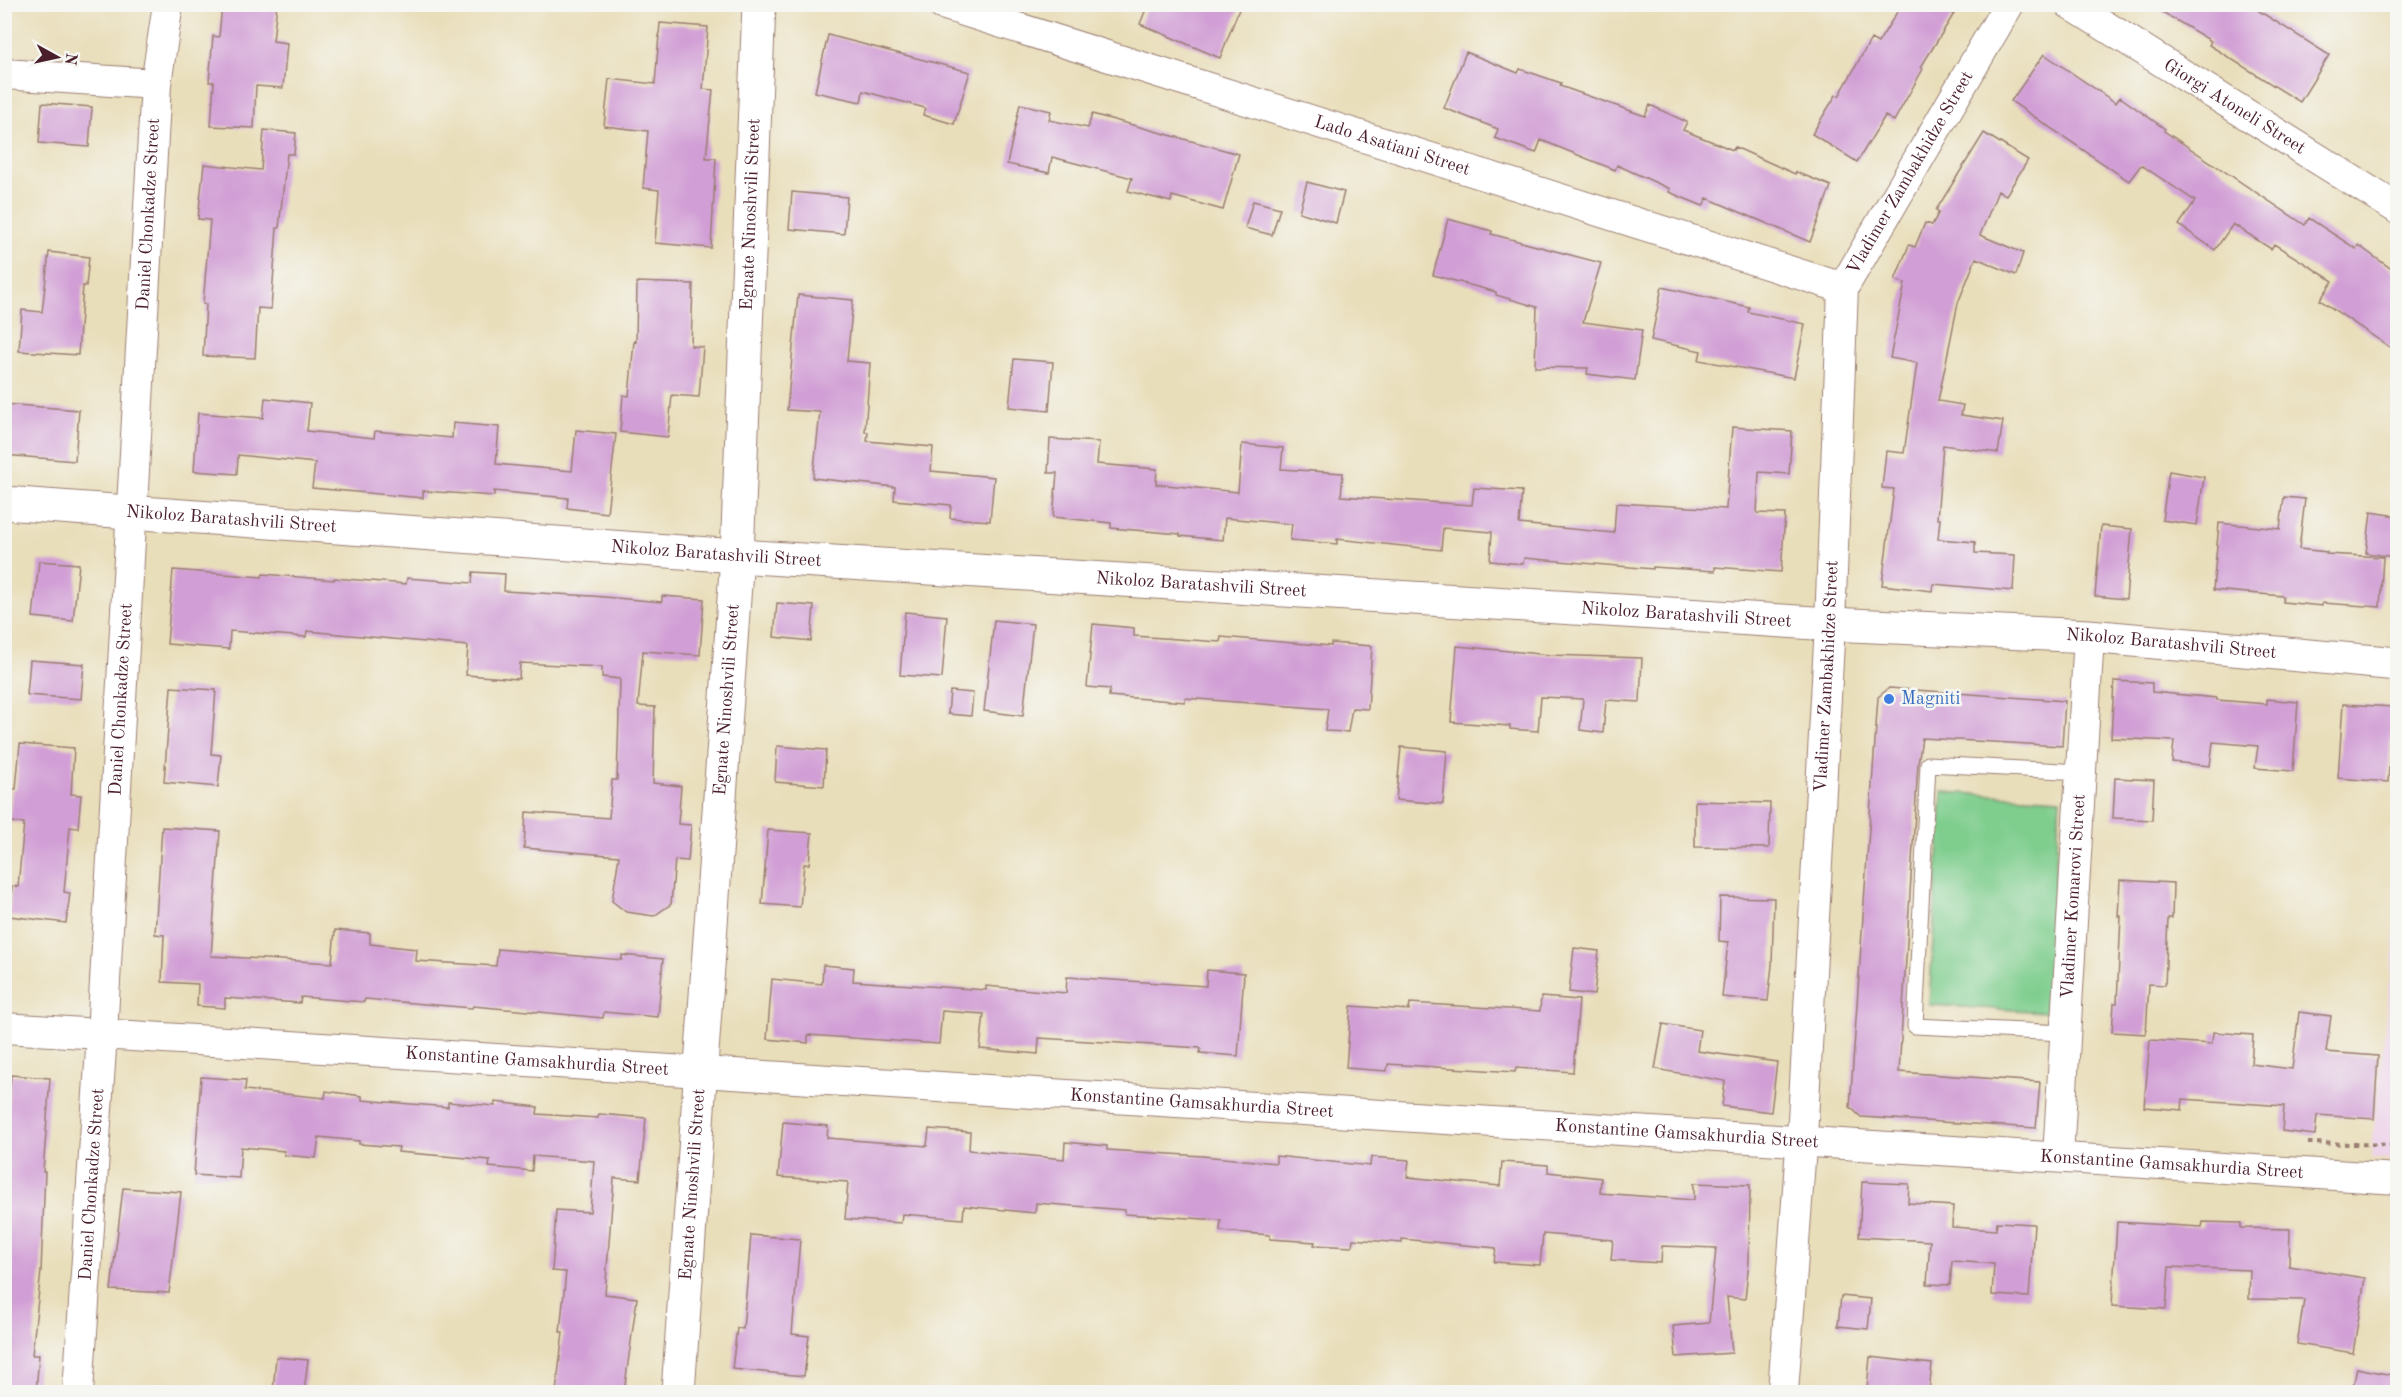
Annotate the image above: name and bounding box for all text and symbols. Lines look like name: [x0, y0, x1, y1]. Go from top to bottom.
north arrow: [27, 27, 87, 87]
text: N: [61, 52, 79, 67]
street label: Giorgi Atoneli Street: [2160, 56, 2309, 158]
street label: Vladimer Zambakhidze Street: [1844, 68, 1977, 278]
street label: Lado Asatiani Street: [1312, 113, 1472, 179]
street label: Daniel Chonkadze Street: [134, 117, 163, 311]
street label: Egnate Ninoshvili Street: [738, 118, 763, 311]
street label: Nikoloz Baratashvili Street: [125, 503, 337, 536]
street label: Nikoloz Baratashvili Street: [610, 538, 822, 570]
street label: Vladimer Zambakhidze Street: [1812, 560, 1841, 793]
street label: Nikoloz Baratashvili Street: [1095, 569, 1307, 600]
street label: Nikoloz Baratashvili Street: [1580, 600, 1792, 631]
street label: Daniel Chonkadze Street: [107, 602, 135, 796]
street label: Egnate Ninoshvili Street: [711, 603, 743, 796]
street label: Nikoloz Baratashvili Street: [2066, 626, 2277, 662]
place label: Magniti: [1901, 690, 1961, 708]
marker: Magniti: [1882, 692, 1896, 706]
street label: Vladimer Komarovi Street: [2058, 793, 2089, 1000]
street label: Konstantine Gamsakhurdia Street: [404, 1044, 669, 1079]
street label: Konstantine Gamsakhurdia Street: [1069, 1086, 1334, 1121]
street label: Daniel Chonkadze Street: [76, 1088, 107, 1281]
street label: Egnate Ninoshvili Street: [677, 1088, 708, 1281]
street label: Konstantine Gamsakhurdia Street: [1554, 1117, 1819, 1151]
street label: Konstantine Gamsakhurdia Street: [2039, 1147, 2304, 1182]

